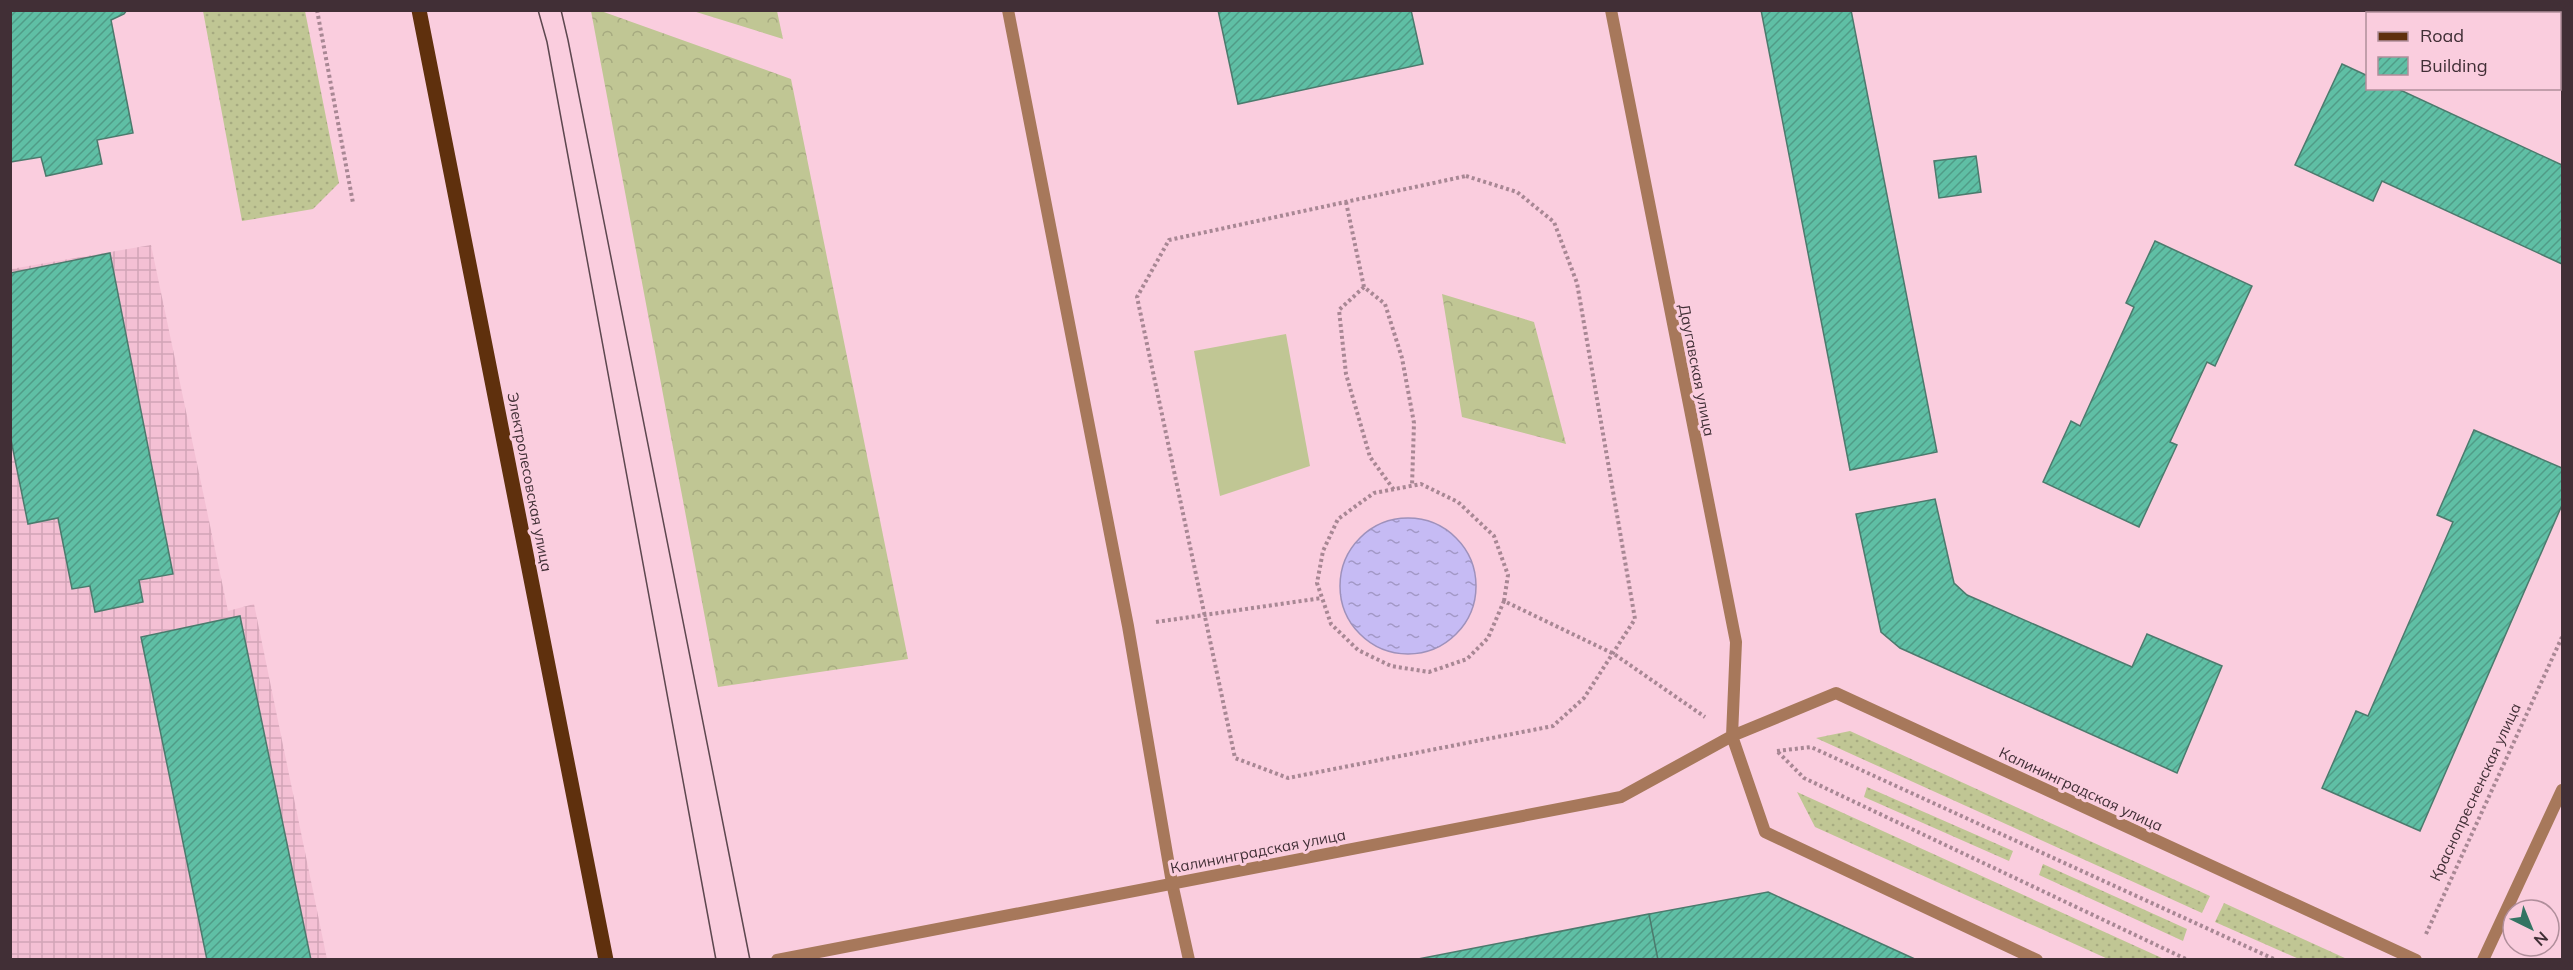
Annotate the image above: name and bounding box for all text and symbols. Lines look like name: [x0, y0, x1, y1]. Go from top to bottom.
legend: [2366, 12, 2561, 90]
text: Road: [2420, 24, 2464, 47]
text: Building: [2420, 54, 2488, 77]
street label: Даугавская улица: [1675, 302, 1719, 438]
street label: Электролесовская улица: [503, 391, 557, 573]
street label: Краснопресненская улица: [2425, 700, 2525, 884]
street label: Калининградская улица: [1996, 743, 2166, 835]
street label: Калининградская улица: [1169, 825, 1347, 877]
north arrow: [2501, 898, 2561, 958]
text: N: [2530, 928, 2552, 950]

